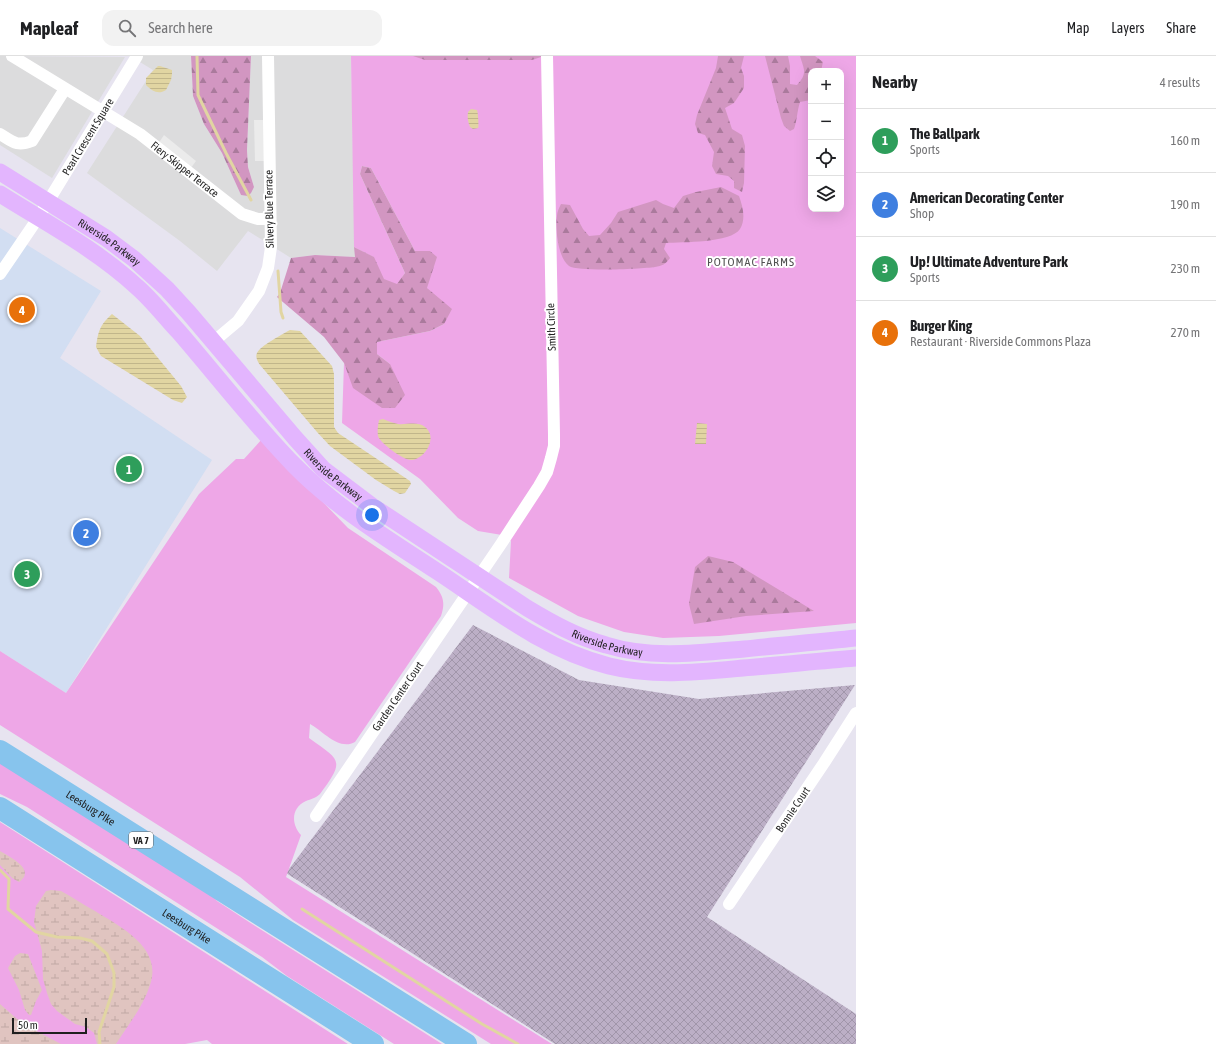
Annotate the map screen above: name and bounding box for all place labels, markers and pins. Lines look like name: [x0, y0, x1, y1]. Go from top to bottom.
pin: 4: [9, 295, 35, 325]
pin: 1: [116, 454, 142, 484]
pin: 2: [73, 518, 99, 548]
pin: 3: [14, 559, 40, 589]

